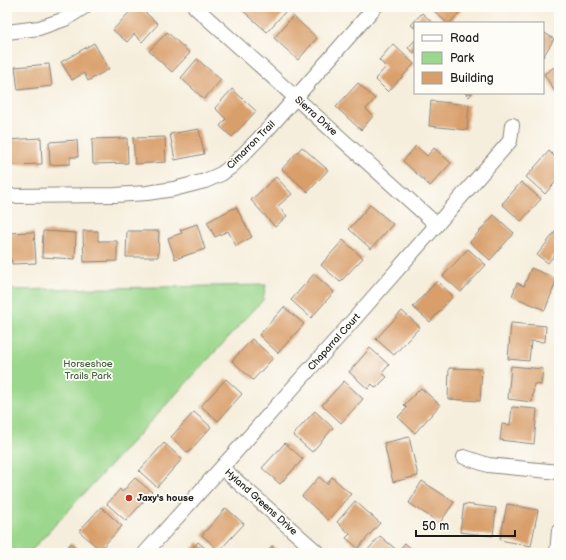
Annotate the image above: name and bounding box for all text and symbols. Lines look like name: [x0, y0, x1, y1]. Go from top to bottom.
legend: [414, 22, 544, 94]
text: Road: [450, 31, 479, 46]
text: Park: [450, 51, 474, 66]
text: Building: [450, 71, 494, 86]
street label: Sierra Drive: [292, 94, 340, 138]
street label: Cimarron Trail: [224, 118, 278, 172]
street label: Chaparral Court: [305, 311, 363, 373]
park label: Horseshoe Trails Park: [63, 358, 113, 382]
street label: Hyland Greens Drive: [222, 466, 300, 538]
place label: Jaxy's house: [137, 492, 194, 504]
marker: Jaxy's house: [124, 493, 134, 503]
scale bar: [416, 512, 515, 538]
text: 50 m: [422, 519, 449, 534]

